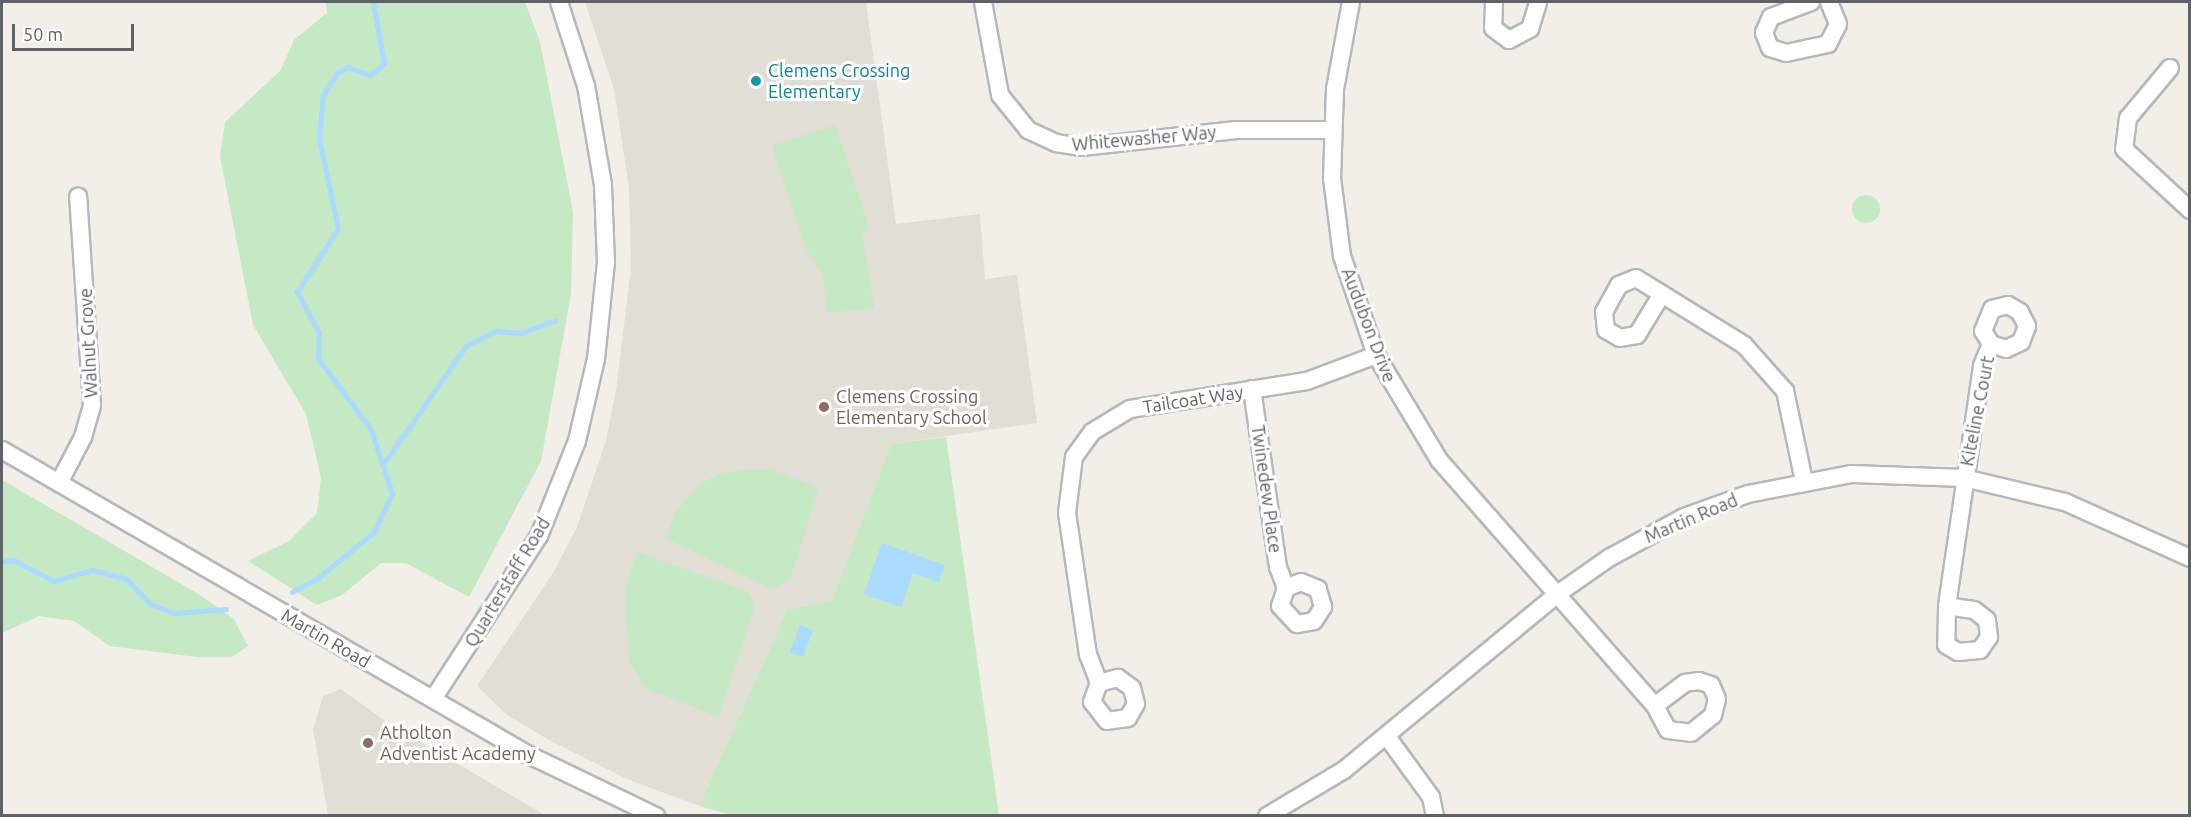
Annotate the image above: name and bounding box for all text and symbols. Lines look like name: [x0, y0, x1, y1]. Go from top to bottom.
scale bar: [15, 12, 136, 50]
text: 50 m: [23, 24, 63, 44]
place label: Clemens Crossing Elementary: [768, 60, 910, 103]
marker: Clemens Crossing Elementary: [749, 74, 763, 88]
street label: Whitewasher Way: [1071, 121, 1217, 155]
street label: Audubon Drive: [1337, 265, 1401, 385]
street label: Walnut Grove: [74, 288, 102, 398]
street label: Kiteline Court: [1956, 354, 1998, 468]
street label: Tailcoat Way: [1141, 380, 1245, 418]
place label: Clemens Crossing Elementary School: [836, 386, 987, 428]
marker: Clemens Crossing Elementary School: [817, 400, 831, 414]
street label: Twinedew Place: [1247, 424, 1287, 554]
street label: Martin Road: [1641, 489, 1741, 547]
street label: Quarterstaff Road: [460, 513, 554, 651]
street label: Martin Road: [278, 604, 374, 672]
place label: Atholton Adventist Academy: [380, 722, 536, 764]
marker: Atholton Adventist Academy: [361, 736, 375, 750]

